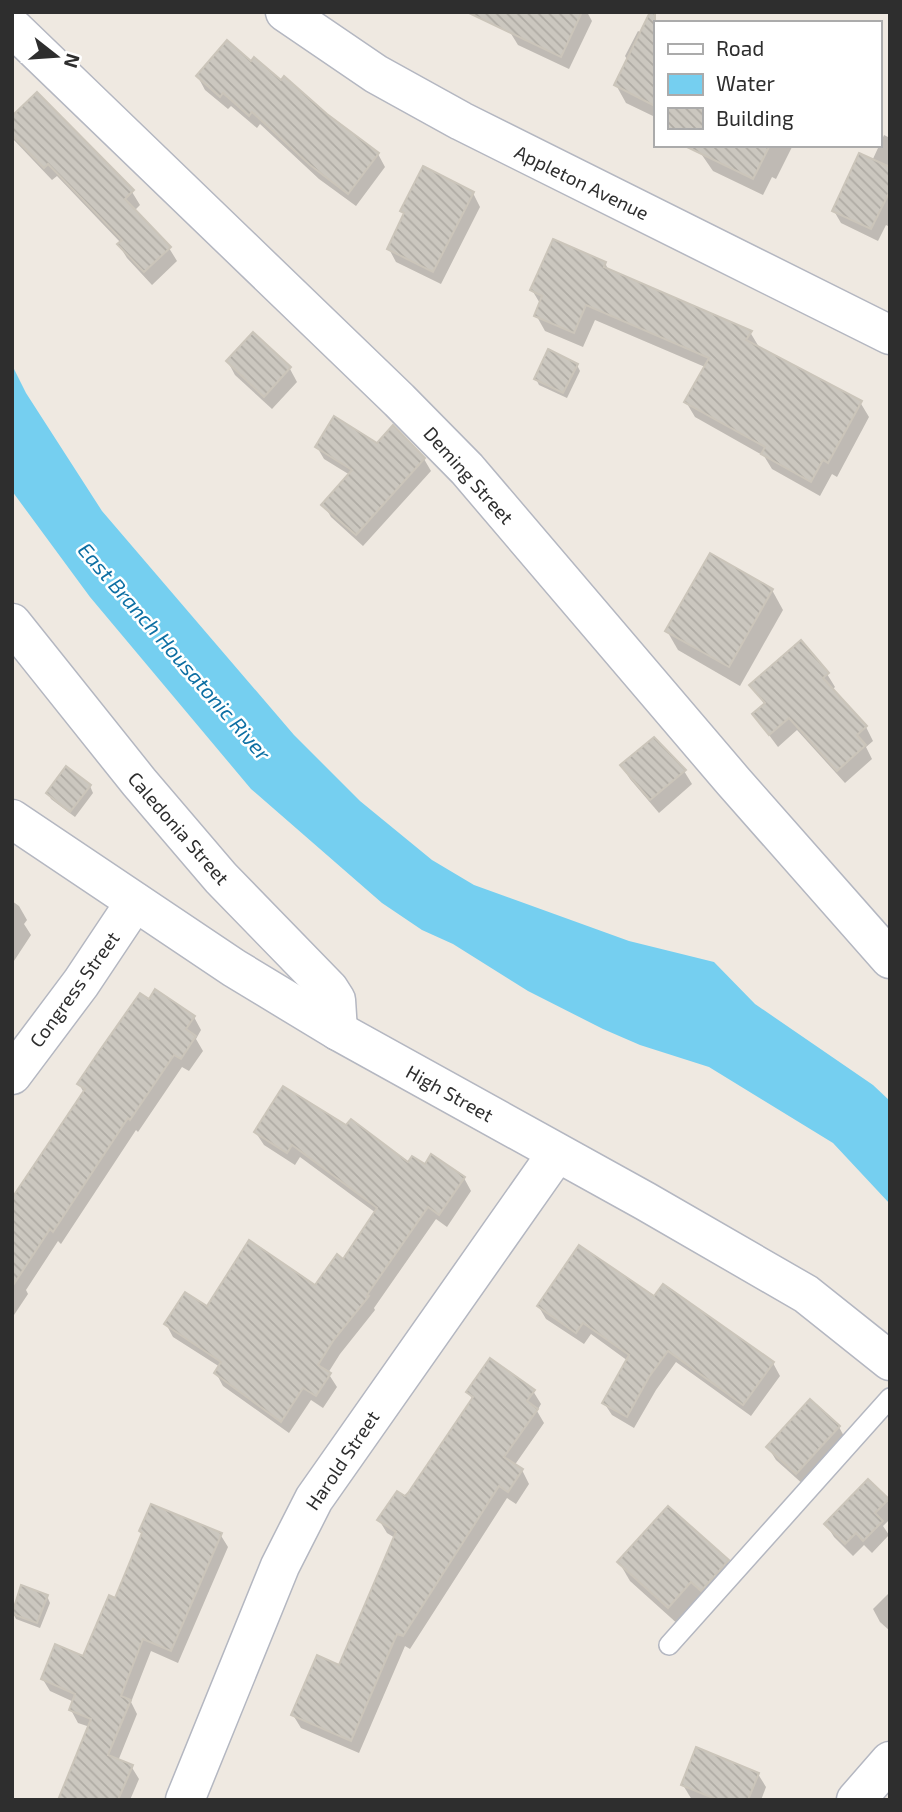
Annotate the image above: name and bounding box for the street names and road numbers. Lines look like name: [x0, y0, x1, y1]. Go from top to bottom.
street label: Appleton Avenue: [511, 140, 653, 224]
street label: Deming Street: [419, 422, 519, 528]
street label: Caledonia Street: [124, 767, 234, 889]
street label: Congress Street: [24, 927, 124, 1051]
street label: High Street: [402, 1060, 498, 1126]
street label: Harold Street: [300, 1406, 384, 1514]

